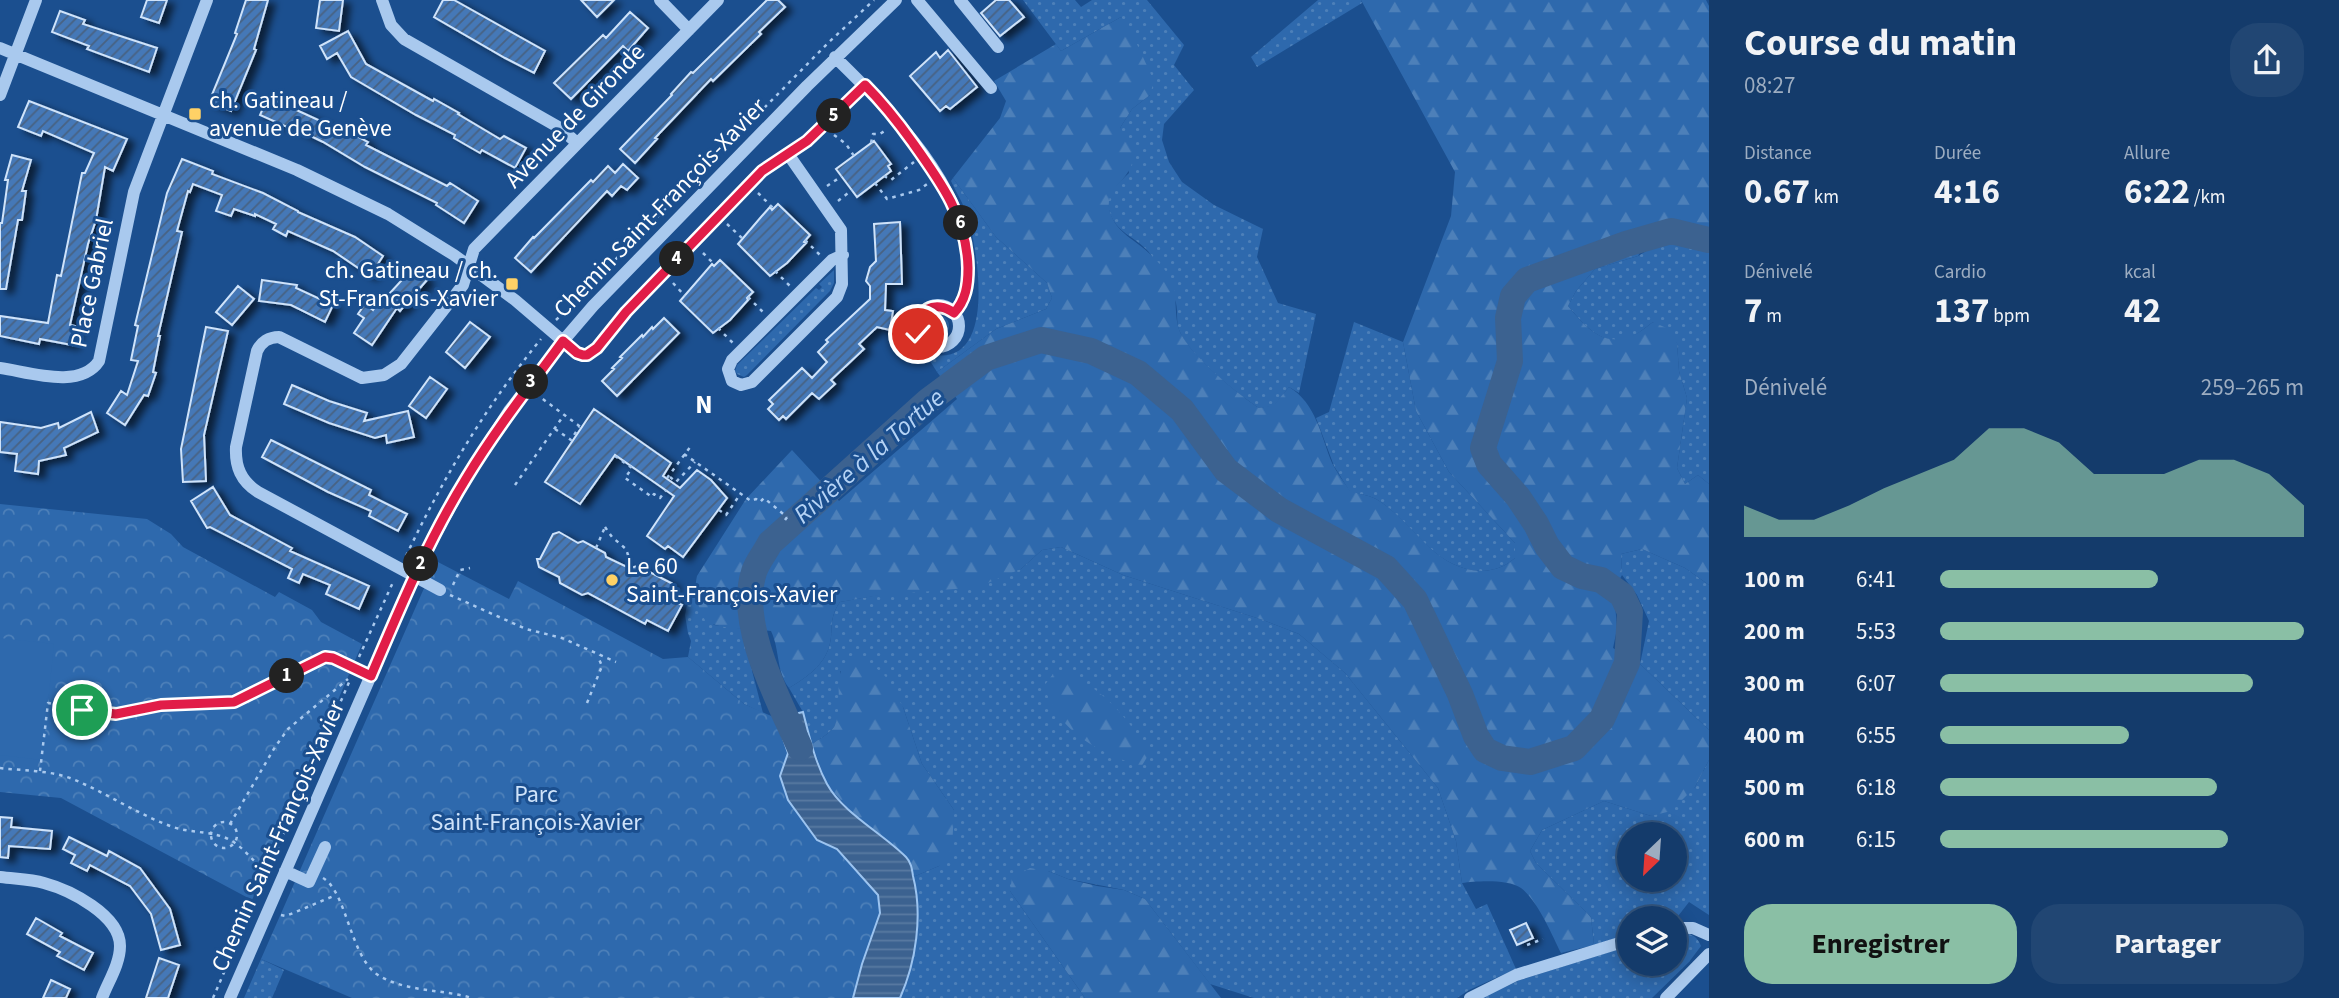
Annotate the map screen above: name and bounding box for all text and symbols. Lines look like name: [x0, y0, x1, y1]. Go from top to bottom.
text: Course du matin: [1744, 16, 2017, 70]
button: share: [2230, 23, 2304, 97]
street label: Avenue de Gironde: [497, 36, 653, 196]
text: 08:27: [1744, 69, 1795, 102]
place label: ch. Gatineau / avenue de Genève: [209, 83, 392, 146]
street label: Chemin Saint-François-Xavier: [545, 90, 775, 326]
pin: 5: [816, 99, 852, 134]
text: 5: [828, 102, 839, 129]
marker: ch. Gatineau / avenue de Genève: [187, 106, 203, 122]
text: Distance: [1744, 140, 1812, 167]
text: Durée: [1934, 140, 1981, 167]
text: Allure: [2124, 140, 2170, 167]
text: 0.67: [1744, 167, 1810, 217]
text: 4:16: [1934, 167, 2000, 217]
text: 6:22: [2124, 167, 2190, 217]
text: km: [1810, 184, 1839, 211]
text: /km: [2190, 184, 2226, 211]
pin: 6: [944, 206, 978, 241]
text: 6: [955, 209, 966, 236]
street label: Place Gabriel: [61, 215, 123, 351]
pin: 4: [660, 242, 694, 276]
text: 4: [671, 245, 682, 272]
place label: ch. Gatineau / ch. St-Francois-Xavier: [318, 253, 499, 316]
text: Dénivelé: [1744, 259, 1813, 286]
text: Cardio: [1934, 259, 1986, 286]
text: kcal: [2124, 259, 2156, 286]
marker: ch. Gatineau / ch. St-Francois-Xavier: [504, 276, 520, 292]
text: 7: [1744, 286, 1762, 336]
text: 137: [1934, 286, 1989, 336]
text: 42: [2124, 286, 2161, 336]
text: m: [1762, 303, 1782, 330]
text: bpm: [1989, 303, 2030, 330]
pin: [888, 304, 948, 364]
icon: check: [899, 315, 937, 353]
pin: 3: [514, 364, 548, 400]
text: 3: [525, 368, 536, 395]
text: Dénivelé: [1744, 371, 1827, 404]
text: 259–265 m: [2201, 371, 2304, 404]
water label: Rivière à la Tortue: [785, 380, 953, 532]
district label: N: [695, 386, 713, 423]
pin: 2: [404, 546, 438, 582]
place label: Le 60 Saint-François-Xavier: [626, 549, 838, 612]
text: 2: [415, 550, 426, 577]
text: 100 m: [1744, 563, 1805, 596]
text: 6:41: [1856, 563, 1896, 596]
marker: Le 60 Saint-François-Xavier: [604, 572, 620, 588]
text: 200 m: [1744, 615, 1805, 648]
text: 5:53: [1856, 615, 1896, 648]
pin: 1: [270, 658, 304, 694]
text: 1: [281, 662, 292, 689]
text: 300 m: [1744, 667, 1805, 700]
text: 6:07: [1856, 667, 1896, 700]
pin: [52, 680, 112, 740]
icon: arrive: [63, 691, 101, 729]
street label: Chemin Saint-François-Xavier: [202, 694, 354, 977]
text: 400 m: [1744, 719, 1805, 752]
text: 6:55: [1856, 719, 1896, 752]
text: 500 m: [1744, 771, 1805, 804]
text: 6:18: [1856, 771, 1896, 804]
park label: Parc Saint-François-Xavier: [430, 777, 642, 840]
north arrow: [1617, 822, 1687, 892]
map controls: [1617, 822, 1687, 976]
text: 600 m: [1744, 823, 1805, 856]
text: 6:15: [1856, 823, 1896, 856]
button: Enregistrer: [1744, 904, 2017, 984]
button: Partager: [2031, 904, 2304, 984]
button: layers: [1617, 906, 1687, 976]

